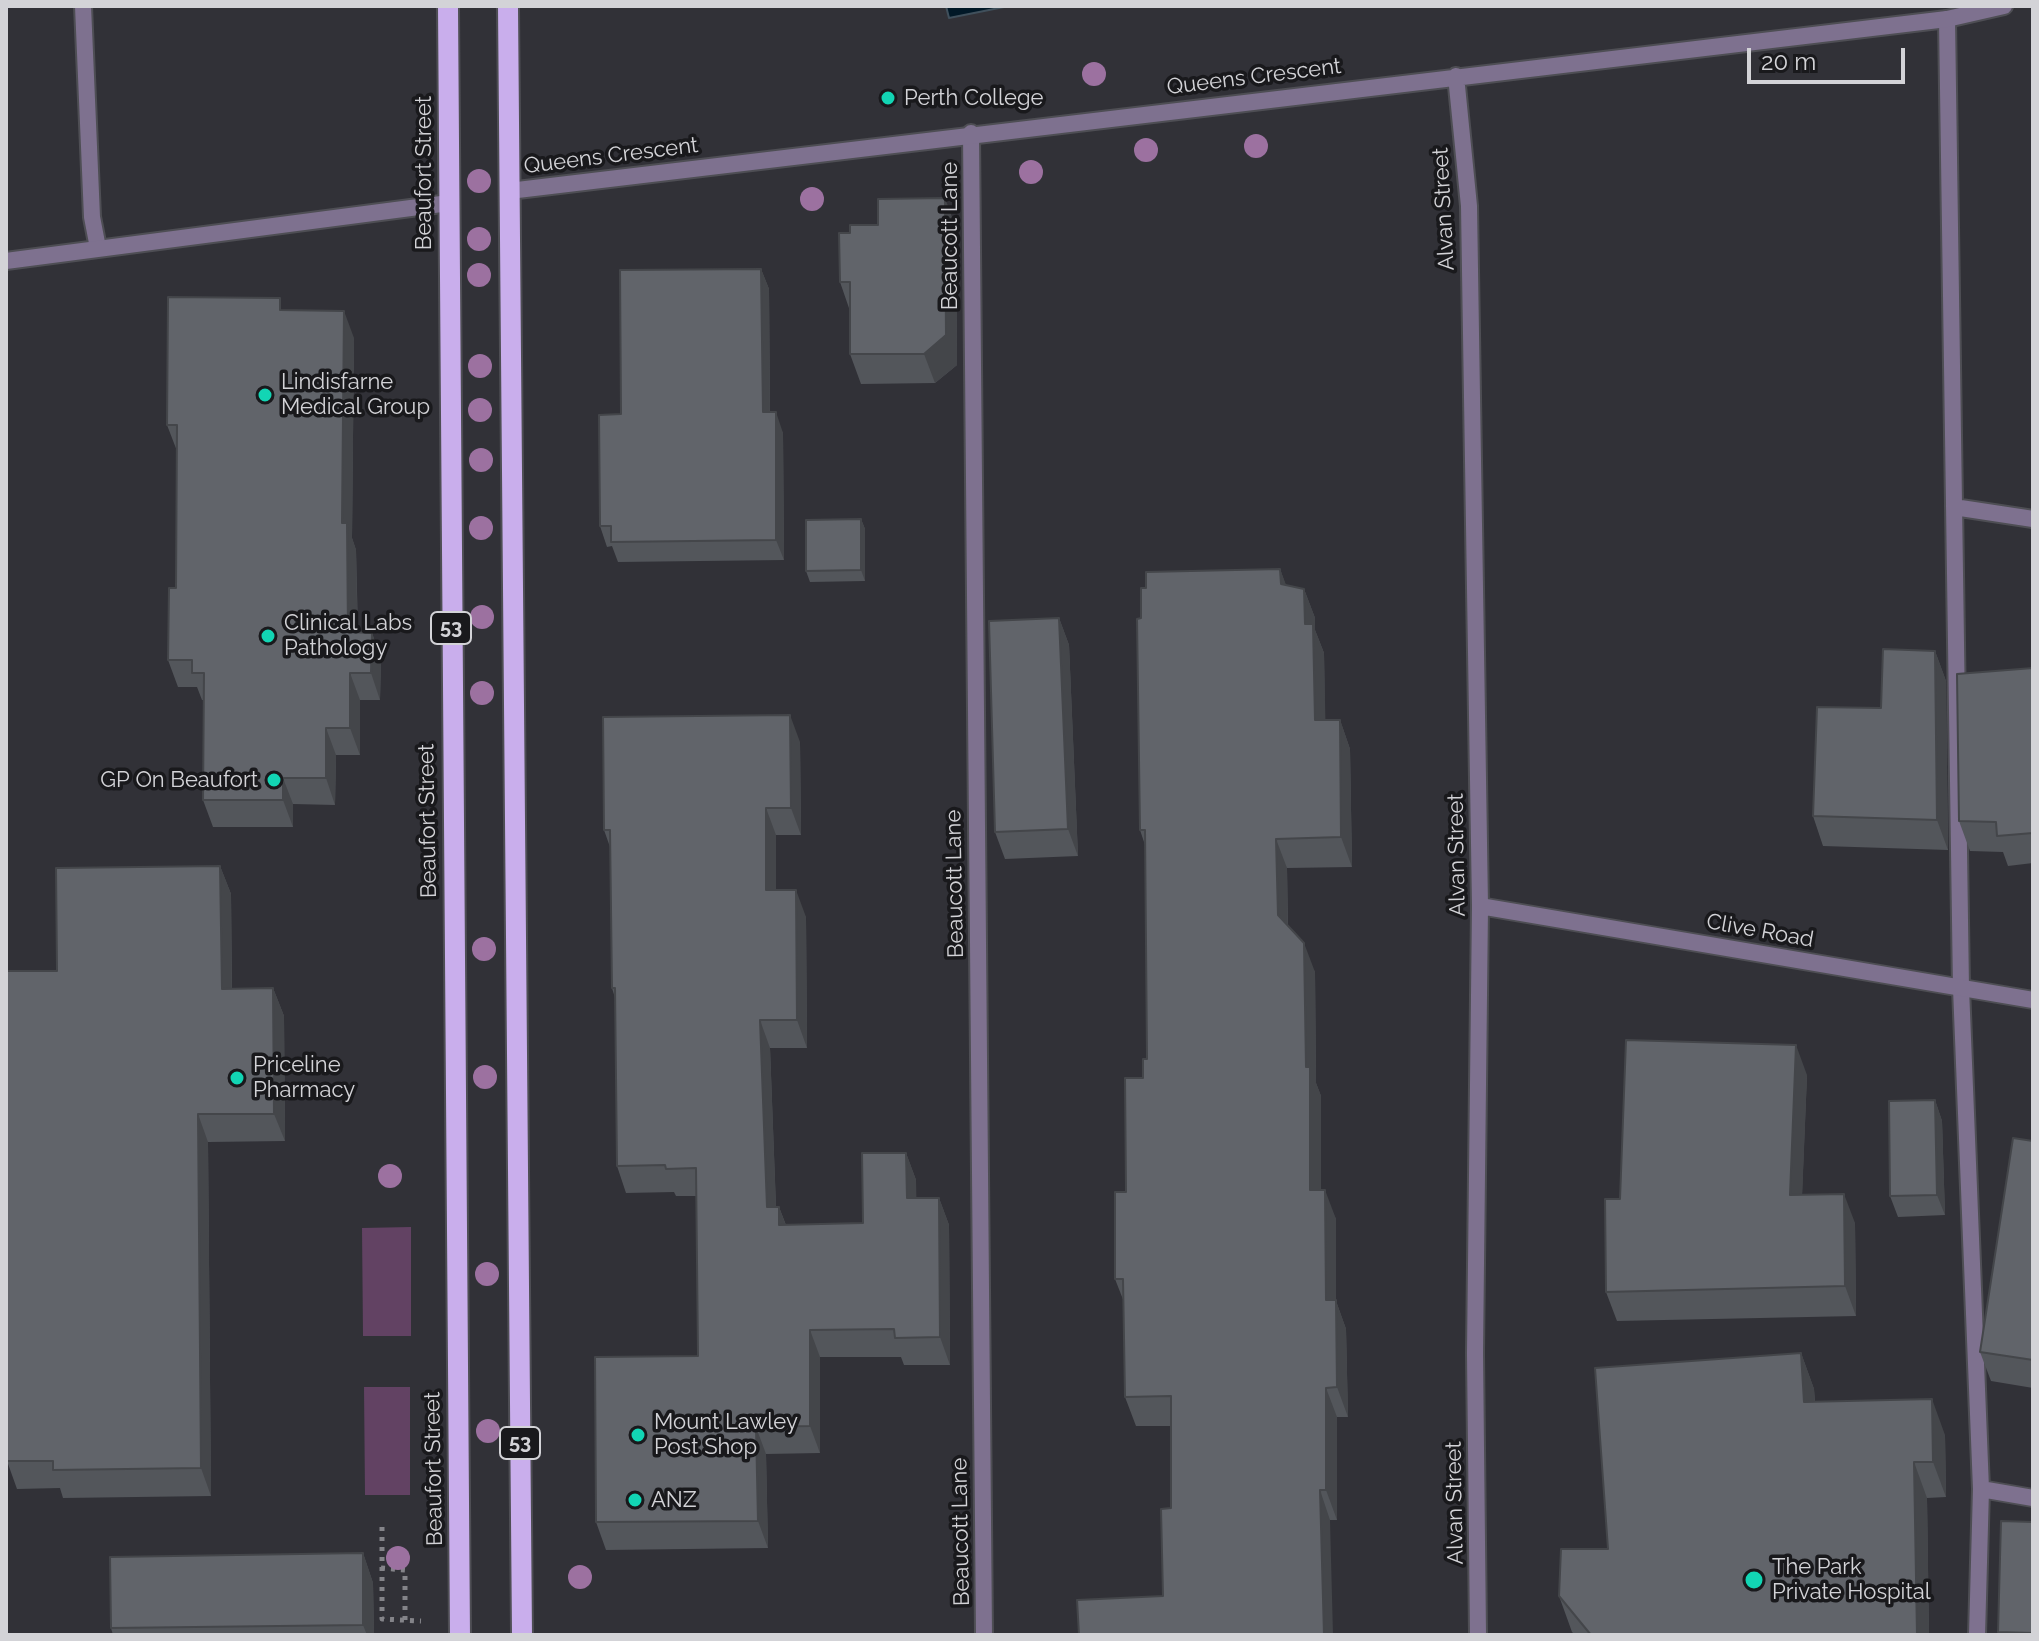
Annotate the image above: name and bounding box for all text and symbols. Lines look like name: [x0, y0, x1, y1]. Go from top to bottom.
scale bar: [1751, 32, 1909, 82]
text: 20 m: [1761, 47, 1816, 76]
street label: Queens Crescent: [1165, 53, 1343, 101]
place label: Perth College: [904, 85, 1043, 111]
marker: Perth College: [879, 89, 897, 107]
street label: Beaufort Street: [411, 96, 437, 250]
street label: Queens Crescent: [522, 132, 700, 180]
street label: Alvan Street: [1428, 147, 1460, 271]
street label: Beaucott Lane: [937, 162, 963, 310]
place label: Lindisfarne Medical Group: [281, 369, 430, 420]
marker: Lindisfarne Medical Group: [256, 386, 274, 404]
place label: Clinical Labs Pathology: [284, 610, 412, 662]
road number: 53: [431, 612, 471, 644]
marker: Clinical Labs Pathology: [259, 627, 277, 645]
street label: Beaufort Street: [413, 744, 443, 898]
place label: GP On Beaufort: [100, 767, 258, 793]
marker: GP On Beaufort: [265, 771, 283, 789]
street label: Alvan Street: [1443, 793, 1471, 917]
street label: Beaucott Lane: [941, 810, 969, 958]
street label: Clive Road: [1704, 909, 1816, 953]
place label: Priceline Pharmacy: [253, 1052, 355, 1104]
marker: Priceline Pharmacy: [228, 1069, 246, 1087]
street label: Beaufort Street: [419, 1392, 449, 1546]
place label: Mount Lawley Post Shop: [654, 1409, 798, 1460]
marker: Mount Lawley Post Shop: [629, 1426, 647, 1444]
road number: 53: [500, 1427, 540, 1459]
street label: Alvan Street: [1441, 1441, 1469, 1565]
street label: Beaucott Lane: [947, 1458, 975, 1606]
place label: ANZ: [651, 1487, 697, 1513]
marker: ANZ: [626, 1491, 644, 1509]
place label: The Park Private Hospital: [1772, 1554, 1931, 1606]
marker: The Park Private Hospital: [1743, 1569, 1765, 1591]

